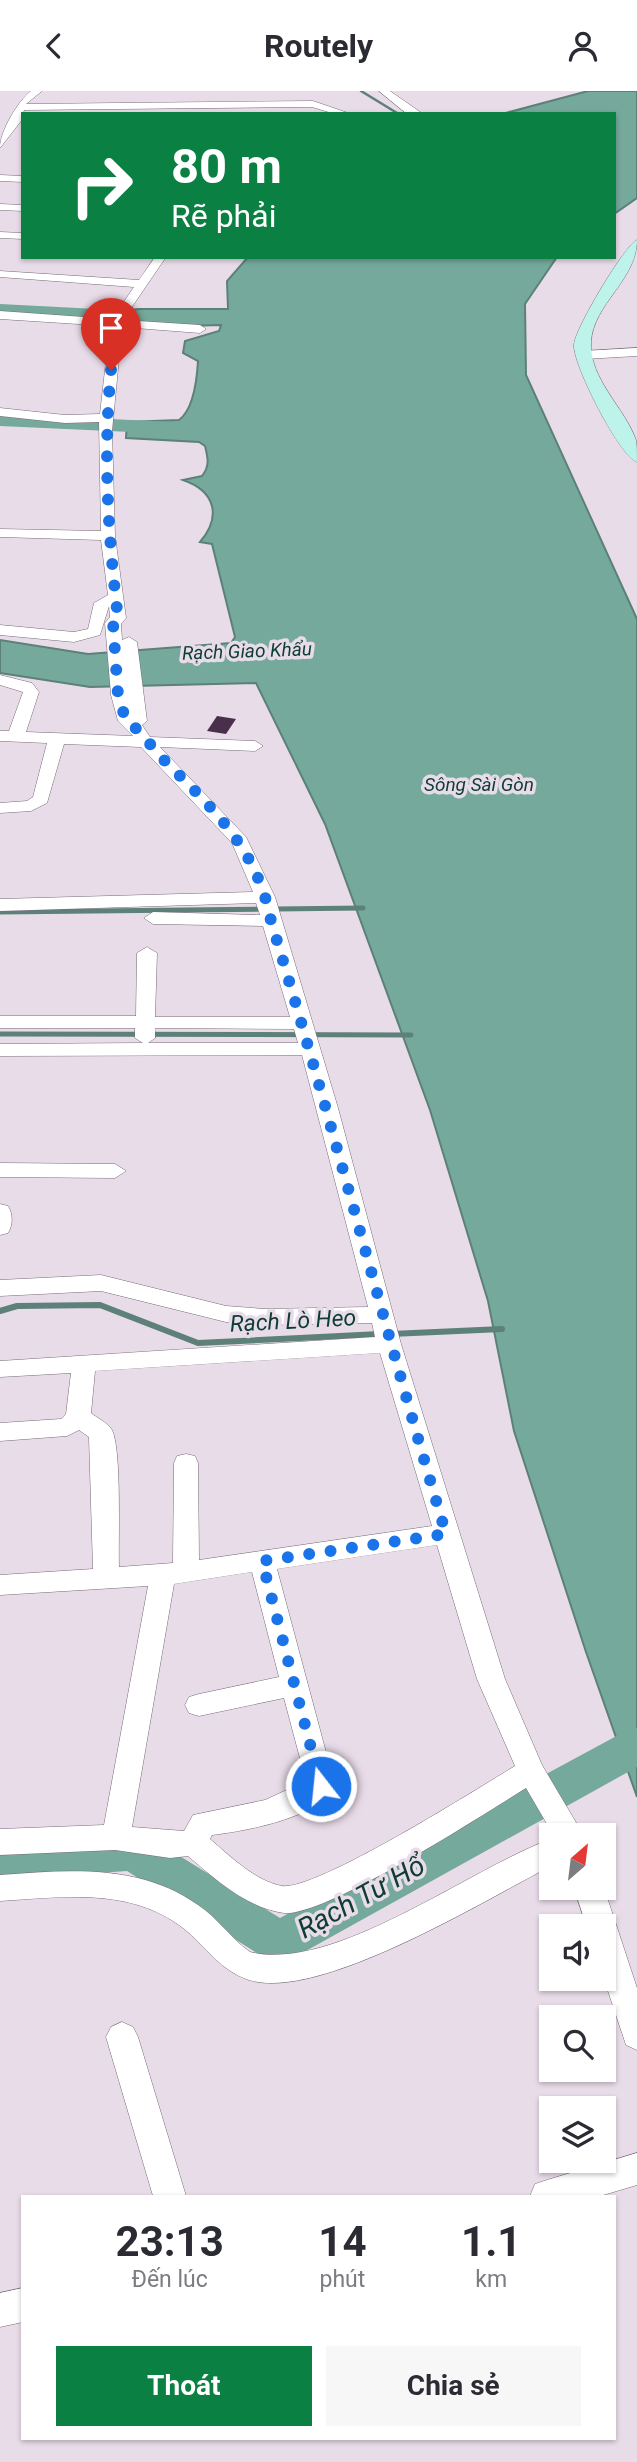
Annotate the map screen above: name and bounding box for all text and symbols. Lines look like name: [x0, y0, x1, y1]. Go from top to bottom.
icon: back: [35, 27, 73, 65]
text: Routely: [264, 27, 373, 65]
icon: person: [564, 27, 602, 65]
text: 80 m: [171, 138, 282, 195]
icon: right: [56, 140, 147, 231]
text: Rẽ phải: [171, 197, 276, 235]
pin: [81, 298, 141, 370]
icon: arrive: [92, 309, 130, 347]
water label: Rạch Giao Khẩu: [182, 637, 312, 665]
water label: Sông Sài Gòn: [424, 773, 534, 796]
water label: Rạch Lò Heo: [229, 1304, 357, 1338]
position arrow: [284, 1749, 358, 1823]
north arrow: [539, 1823, 616, 1901]
map controls: [539, 1823, 616, 2173]
water label: Rạch Tư Hổ: [292, 1848, 432, 1945]
button: sound: [539, 1914, 616, 1991]
button: search: [539, 2005, 616, 2082]
button: layers: [539, 2096, 616, 2173]
text: 23:13: [116, 2217, 224, 2266]
text: 14: [318, 2217, 367, 2266]
text: 1.1: [461, 2217, 521, 2266]
text: Đến lúc: [131, 2266, 208, 2293]
text: phút: [320, 2266, 365, 2293]
text: km: [475, 2266, 507, 2293]
button: Thoát: [56, 2346, 312, 2426]
button: Chia sẻ: [326, 2346, 581, 2426]

